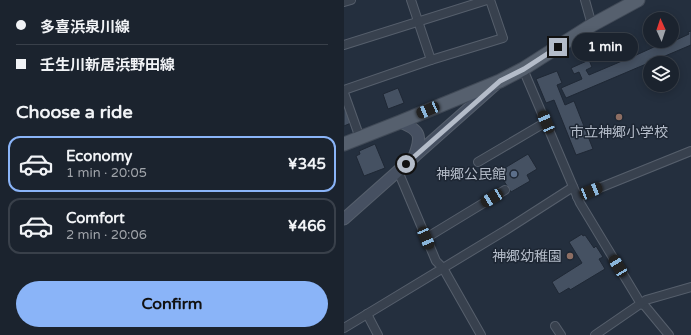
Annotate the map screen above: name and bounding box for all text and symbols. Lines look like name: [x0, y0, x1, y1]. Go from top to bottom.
north arrow: [643, 12, 679, 48]
map controls: [643, 12, 679, 92]
text: 多喜浜泉川線: [40, 18, 130, 36]
callout: 1 min: [572, 33, 638, 61]
route end: [549, 38, 567, 56]
text: 1 min: [588, 39, 622, 55]
text: 壬生川新居浜野田線: [40, 56, 175, 74]
button: layers: [643, 56, 679, 92]
car: [415, 100, 441, 120]
text: Choose a ride: [16, 101, 133, 123]
car: [536, 109, 556, 135]
marker: 市立神郷小学校: [614, 112, 624, 122]
place label: 市立神郷小学校: [570, 124, 668, 141]
icon: car: [18, 146, 54, 182]
text: Economy: [66, 147, 132, 165]
text: ¥345: [288, 155, 326, 173]
route start: [397, 155, 415, 173]
text: 1 min · 20:05: [66, 165, 147, 181]
place label: 神郷公民館: [436, 166, 506, 183]
marker: 神郷公民館: [509, 169, 519, 179]
car: [578, 181, 604, 201]
car: [479, 187, 505, 209]
icon: car: [18, 208, 54, 244]
text: Comfort: [66, 209, 125, 227]
text: ¥466: [288, 217, 326, 235]
car: [416, 225, 436, 251]
text: 2 min · 20:06: [66, 227, 147, 243]
place label: 神郷幼稚園: [492, 248, 562, 265]
marker: 神郷幼稚園: [565, 251, 575, 261]
car: [607, 253, 629, 279]
button: Confirm: [16, 281, 328, 327]

